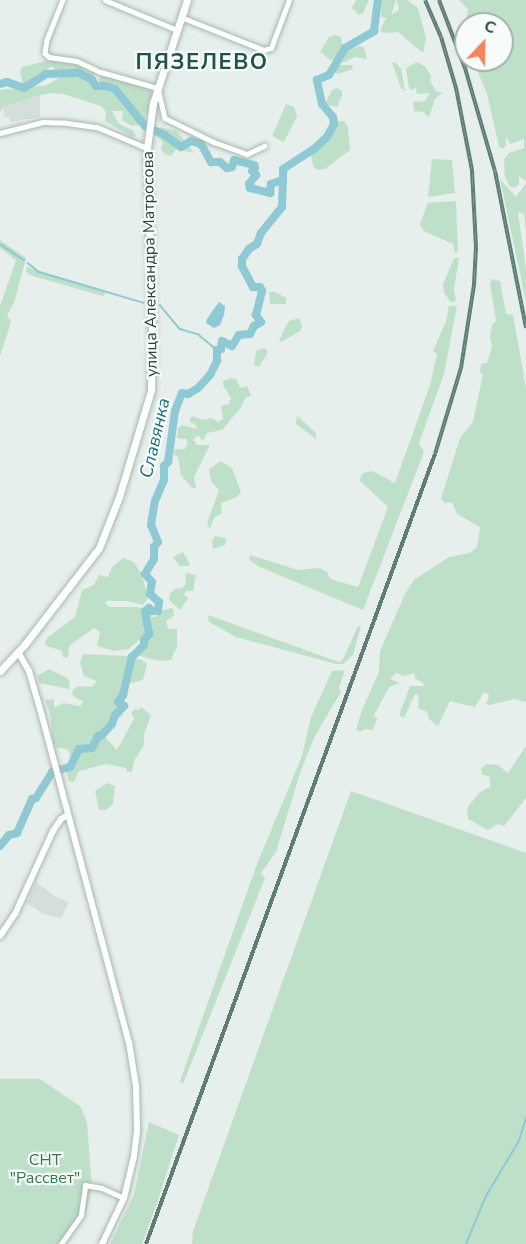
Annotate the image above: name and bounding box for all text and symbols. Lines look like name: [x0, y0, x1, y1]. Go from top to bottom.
north arrow: [454, 12, 514, 72]
text: С: [481, 15, 499, 39]
district label: ПЯЗЕЛЕВО: [135, 50, 269, 76]
street label: улица Александра Матросова: [138, 151, 162, 377]
water label: Славянка: [135, 396, 175, 480]
park label: СНТ "Рассвет": [10, 1150, 80, 1188]

